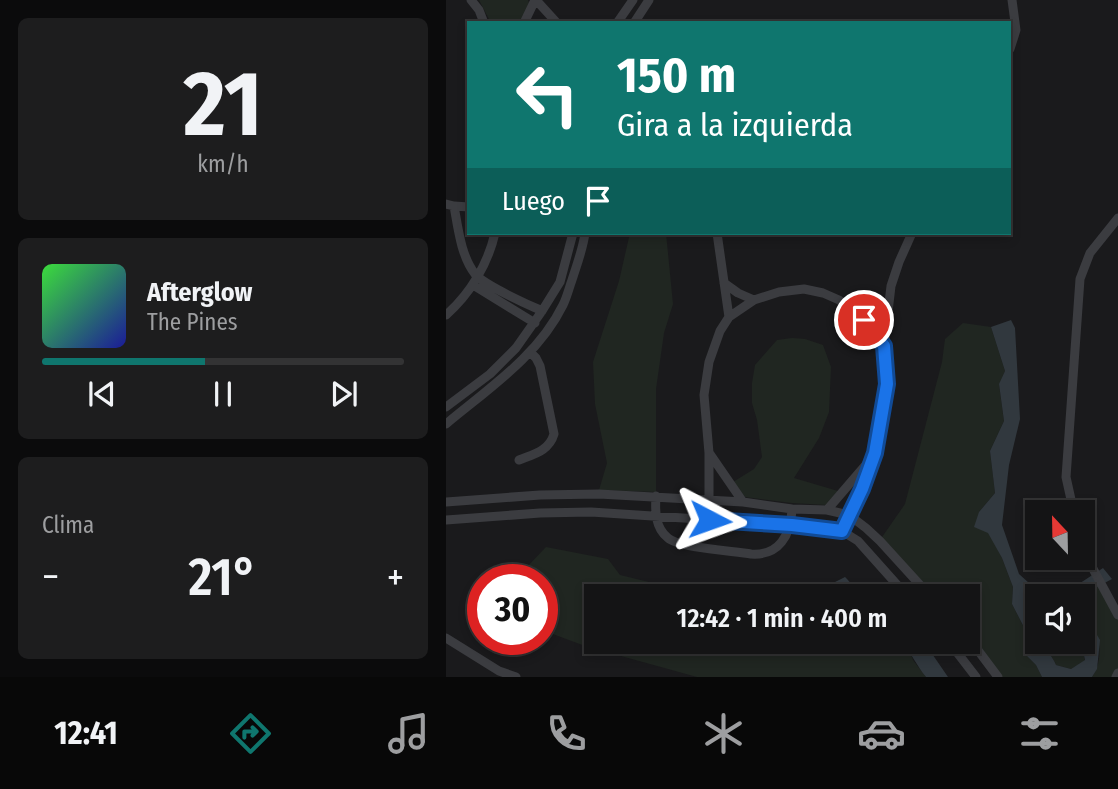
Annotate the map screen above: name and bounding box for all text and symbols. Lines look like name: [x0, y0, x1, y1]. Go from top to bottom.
text: 150 m: [617, 46, 736, 105]
icon: left: [502, 49, 593, 140]
text: 21: [183, 50, 263, 159]
text: Gira a la izquierda: [617, 106, 853, 144]
text: km/h: [197, 150, 249, 178]
icon: arrive: [579, 182, 617, 220]
text: Luego: [502, 186, 565, 217]
text: Afterglow: [147, 277, 252, 308]
pin: [834, 290, 894, 350]
icon: arrive: [845, 301, 883, 339]
text: The Pines: [147, 308, 238, 336]
icon: previous: [83, 375, 121, 413]
icon: pause: [204, 375, 242, 413]
icon: next: [325, 375, 363, 413]
position arrow: [673, 483, 747, 557]
north arrow: [1025, 500, 1095, 570]
map controls: [1025, 500, 1095, 654]
text: Clima: [42, 511, 94, 539]
text: 21°: [188, 546, 257, 609]
text: −: [42, 554, 59, 600]
text: +: [387, 554, 404, 600]
speed limit sign: 30: [467, 564, 558, 655]
button: sound: [1025, 584, 1095, 654]
text: 12:42 · 1 min · 400 m: [677, 603, 887, 634]
icon: directions: [226, 709, 275, 758]
icon: music: [384, 709, 433, 758]
icon: phone: [542, 709, 591, 758]
icon: climate: [699, 709, 748, 758]
icon: car: [857, 709, 906, 758]
icon: filters: [1015, 709, 1064, 758]
text: 12:41: [54, 714, 118, 752]

